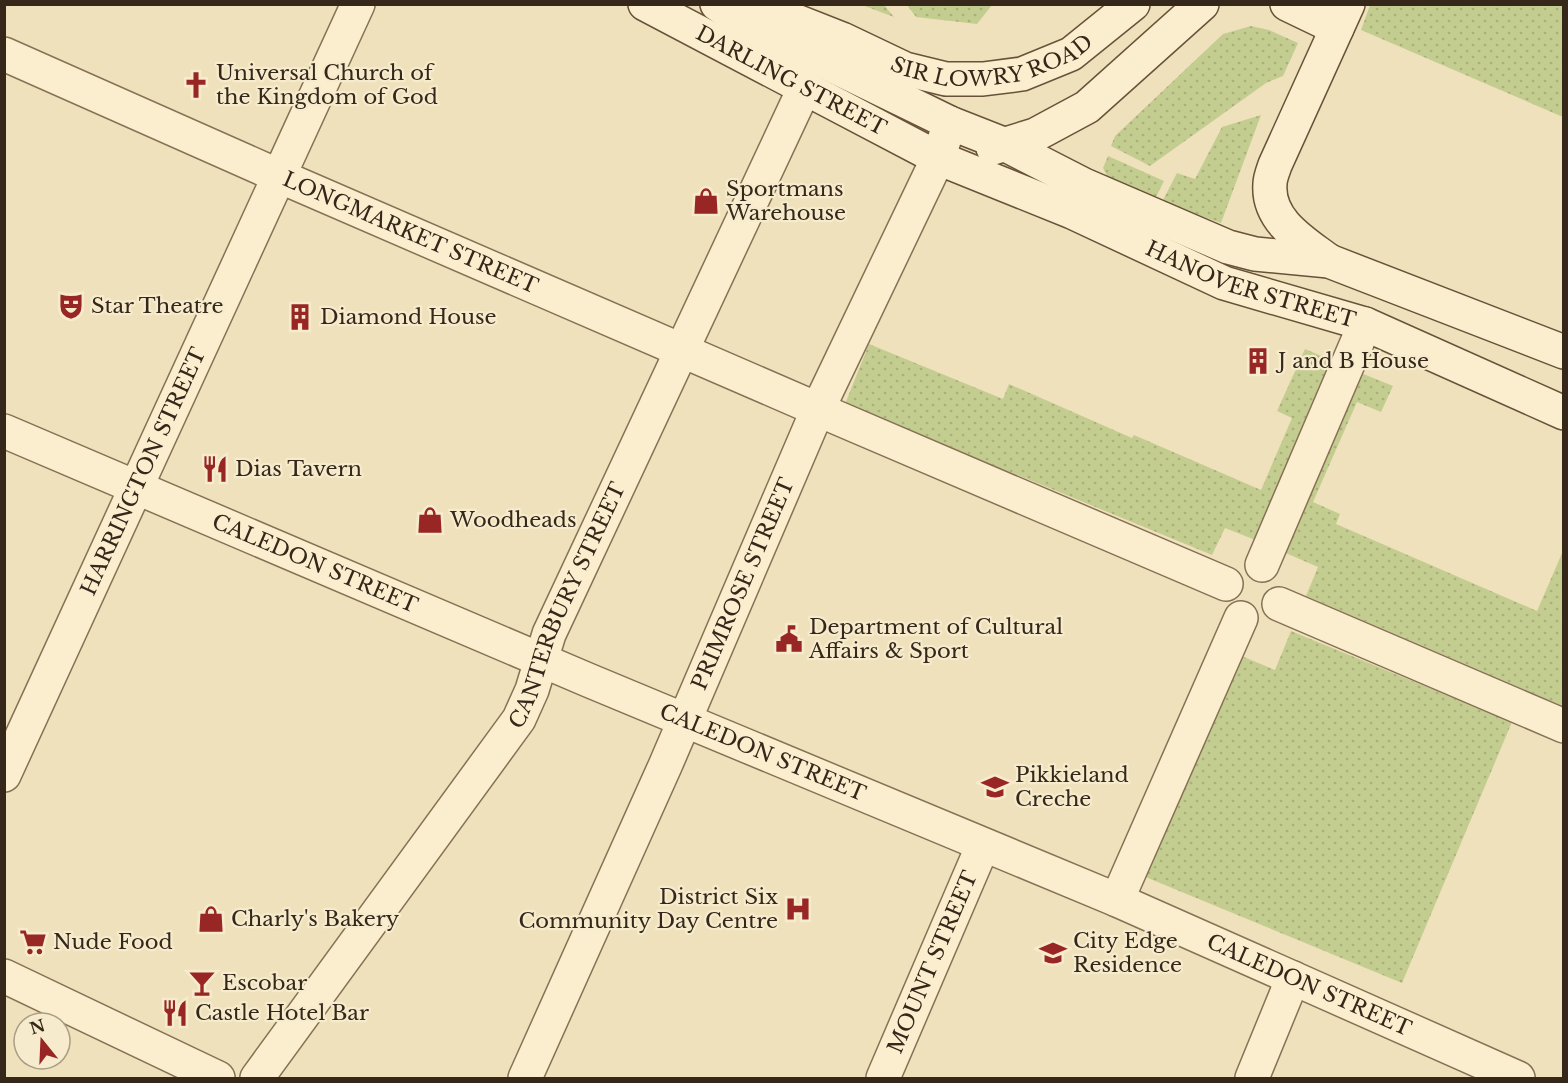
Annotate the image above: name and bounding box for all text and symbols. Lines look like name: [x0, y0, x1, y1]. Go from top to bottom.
street label: DARLING STREET: [691, 20, 891, 142]
street label: SIR LOWRY ROAD: [886, 29, 1098, 92]
place label: Universal Church of the Kingdom of God: [216, 60, 438, 110]
church icon: Universal Church of the Kingdom of God: [181, 70, 211, 100]
street label: LONGMARKET STREET: [279, 166, 542, 300]
place label: Sportmans Warehouse: [725, 176, 846, 226]
shop icon: Sportmans Warehouse: [691, 186, 721, 216]
street label: HANOVER STREET: [1142, 235, 1359, 334]
theatre icon: Star Theatre: [56, 291, 86, 321]
place label: Star Theatre: [91, 293, 224, 319]
building icon: Diamond House: [285, 302, 315, 332]
place label: Diamond House: [320, 304, 497, 330]
street label: HARRINGTON STREET: [75, 343, 211, 599]
building icon: J and B House: [1243, 346, 1273, 376]
place label: J and B House: [1275, 348, 1429, 374]
restaurant icon: Dias Tavern: [200, 454, 230, 484]
place label: Dias Tavern: [235, 456, 362, 482]
street label: PRIMROSE STREET: [686, 474, 800, 694]
street label: CANTERBURY STREET: [503, 478, 631, 734]
shop icon: Woodheads: [415, 505, 445, 535]
place label: Woodheads: [449, 507, 577, 533]
street label: CALEDON STREET: [208, 508, 422, 619]
place label: Department of Cultural Affairs & Sport: [808, 614, 1063, 664]
public building icon: Department of Cultural Affairs & Sport: [774, 624, 804, 654]
street label: CALEDON STREET: [656, 698, 870, 807]
place label: Pikkieland Creche: [1015, 762, 1129, 812]
school or university icon: Pikkieland Creche: [980, 772, 1010, 802]
street label: MOUNT STREET: [882, 867, 983, 1057]
place label: District Six Community Day Centre: [518, 884, 778, 934]
hospital icon: District Six Community Day Centre: [783, 894, 813, 924]
shop icon: Charly's Bakery: [196, 904, 226, 934]
place label: Charly's Bakery: [231, 906, 400, 932]
supermarket icon: Nude Food: [18, 927, 48, 957]
place label: City Edge Residence: [1073, 928, 1182, 978]
place label: Nude Food: [53, 929, 173, 955]
street label: CALEDON STREET: [1203, 929, 1416, 1042]
school or university icon: City Edge Residence: [1038, 938, 1068, 968]
bar icon: Escobar: [187, 968, 217, 998]
place label: Escobar: [222, 970, 307, 996]
restaurant icon: Castle Hotel Bar: [160, 998, 190, 1028]
place label: Castle Hotel Bar: [195, 1000, 369, 1026]
north arrow: [12, 1011, 72, 1071]
text: N: [27, 1015, 48, 1039]

